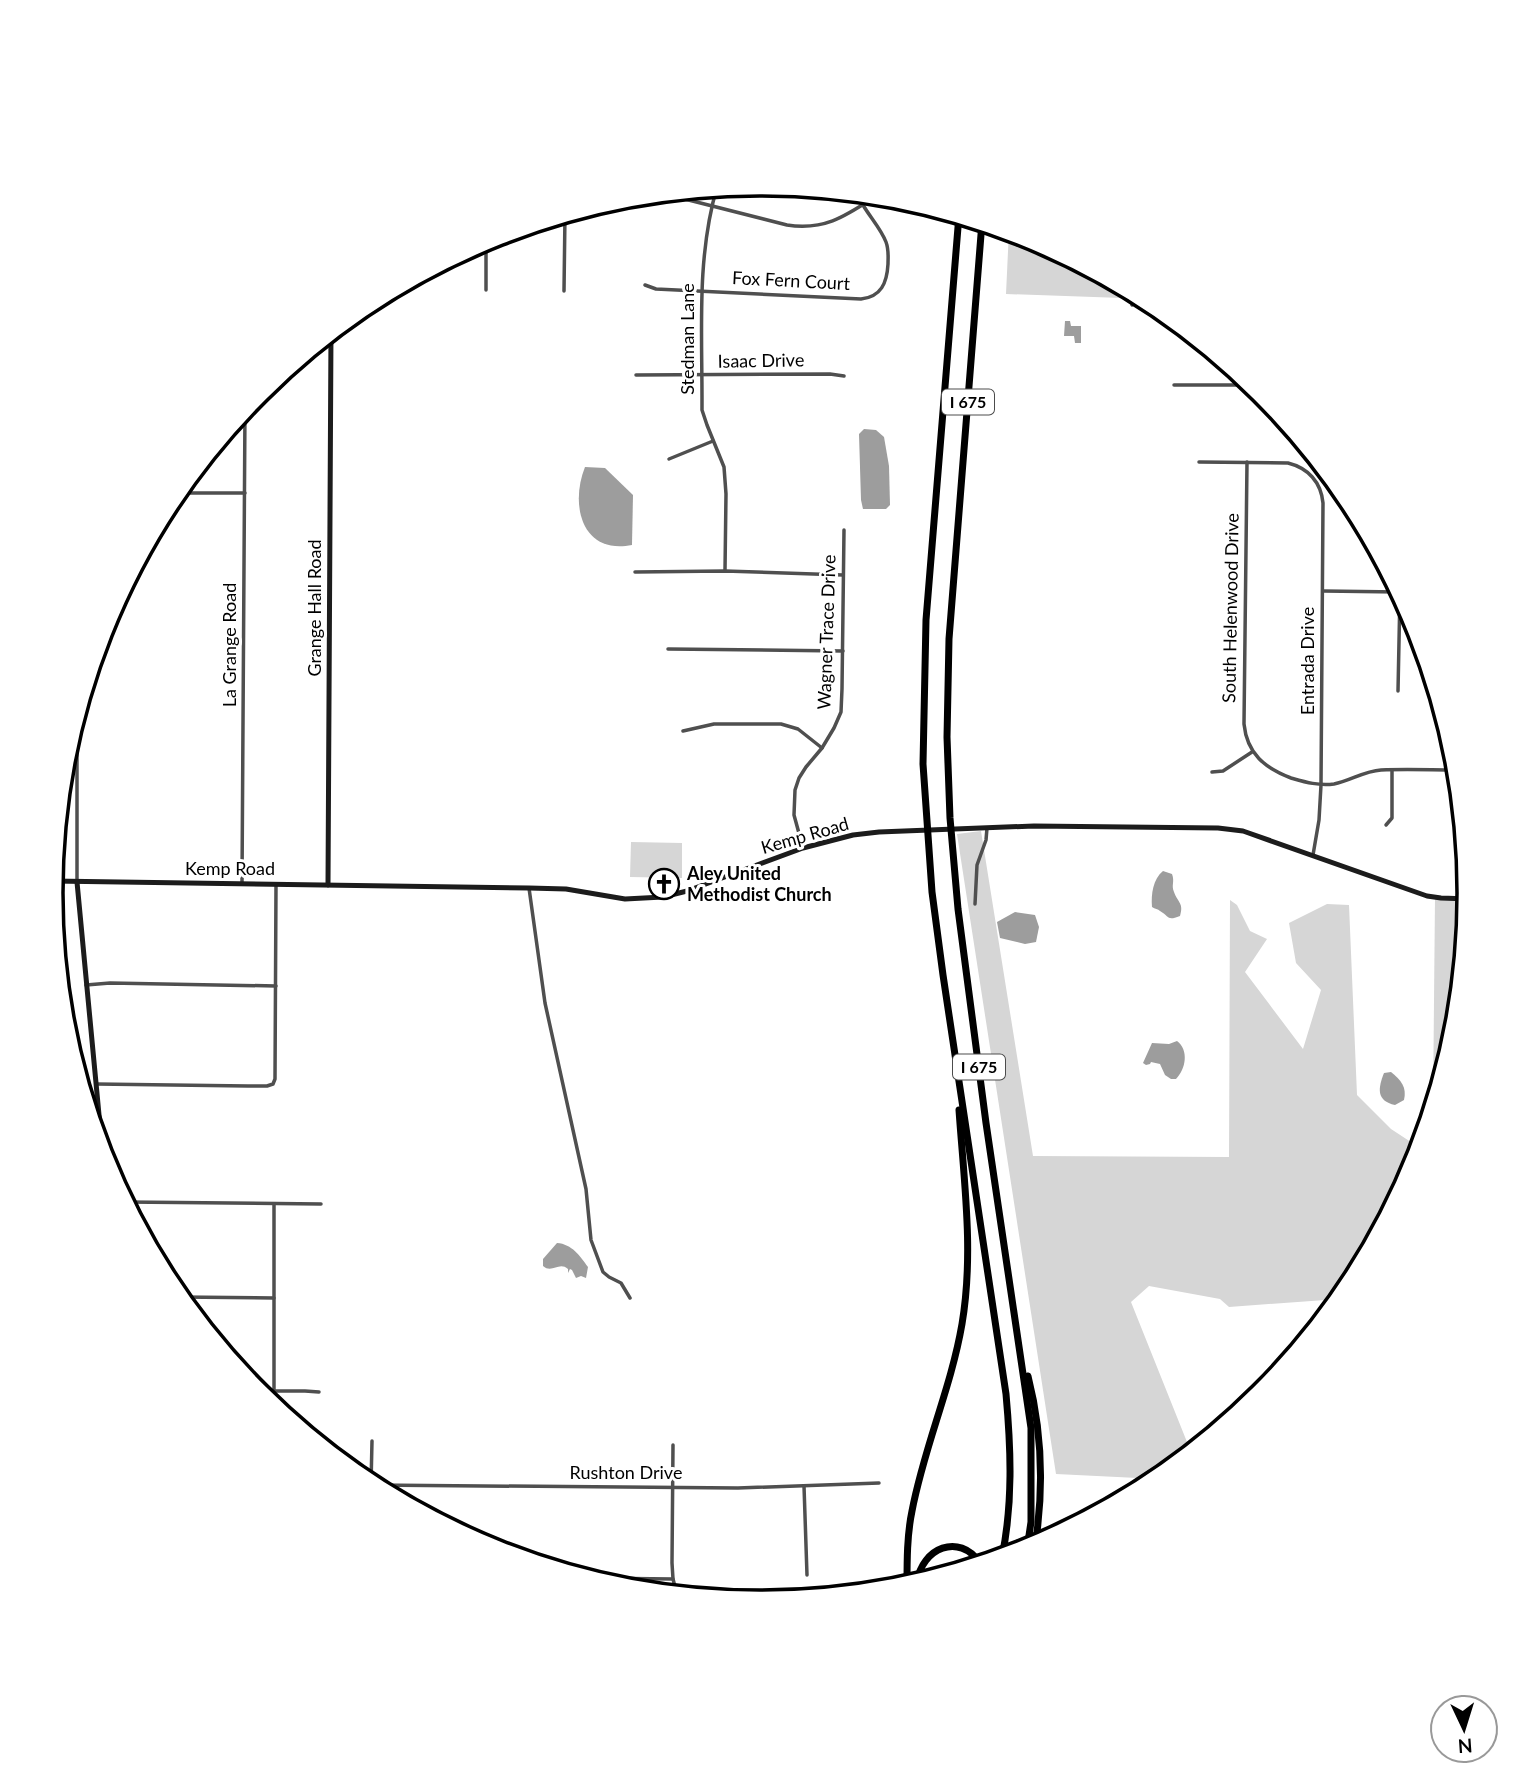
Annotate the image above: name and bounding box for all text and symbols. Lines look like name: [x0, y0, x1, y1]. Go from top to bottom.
street label: Fox Fern Court: [732, 266, 851, 294]
street label: Stedman Lane: [676, 283, 698, 395]
street label: Isaac Drive: [718, 348, 804, 372]
road number: I 675: [942, 390, 994, 414]
street label: South Helenwood Drive: [1217, 513, 1243, 703]
street label: Grange Hall Road: [303, 539, 325, 677]
street label: Wagner Trace Drive: [812, 554, 840, 710]
street label: La Grange Road: [218, 583, 240, 707]
street label: Entrada Drive: [1296, 607, 1318, 715]
street label: Kemp Road: [758, 812, 851, 858]
street label: Kemp Road: [185, 857, 275, 879]
place label: Aley United Methodist Church: [686, 862, 832, 905]
church icon: Aley United Methodist Church: [647, 867, 681, 901]
road number: I 675: [953, 1054, 1005, 1079]
street label: Rushton Drive: [570, 1461, 682, 1483]
north arrow: [1429, 1694, 1499, 1764]
text: N: [1457, 1734, 1473, 1758]

